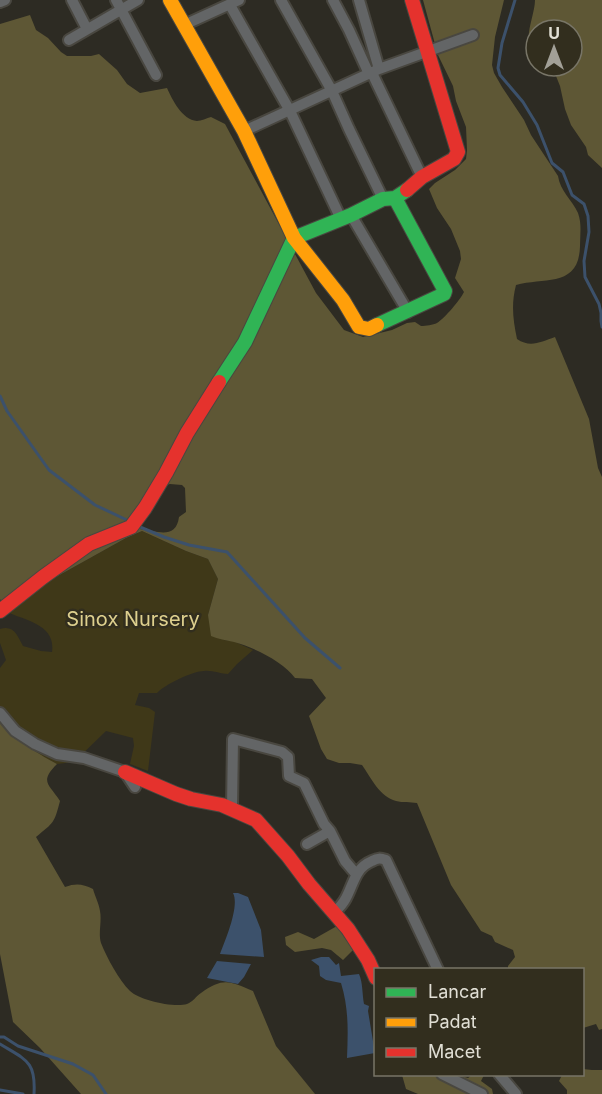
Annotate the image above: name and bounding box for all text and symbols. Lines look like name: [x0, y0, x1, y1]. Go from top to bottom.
north arrow: [524, 18, 584, 78]
text: U: [548, 23, 560, 43]
park label: Sinox Nursery: [66, 607, 200, 631]
legend: [374, 968, 584, 1076]
text: Lancar: [428, 981, 486, 1002]
text: Padat: [428, 1011, 477, 1032]
text: Macet: [428, 1041, 481, 1062]

